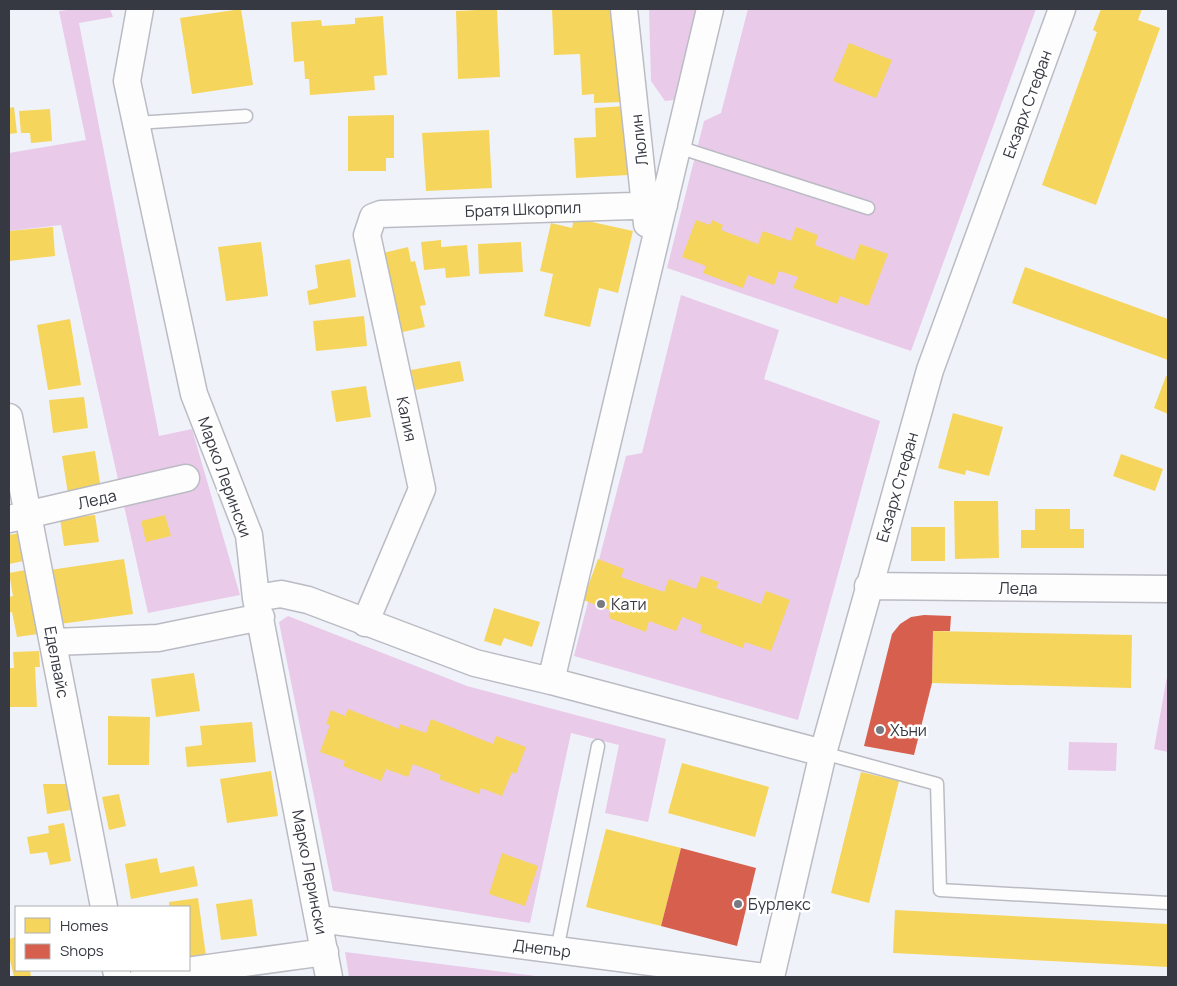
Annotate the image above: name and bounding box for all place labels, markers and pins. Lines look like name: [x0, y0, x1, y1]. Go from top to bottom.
place label: Кати: [611, 593, 647, 615]
marker: Кати: [595, 598, 607, 610]
place label: Хъни: [890, 719, 927, 741]
marker: Хъни: [874, 724, 886, 736]
place label: Бурлекс: [748, 893, 811, 915]
marker: Бурлекс: [732, 898, 744, 910]

